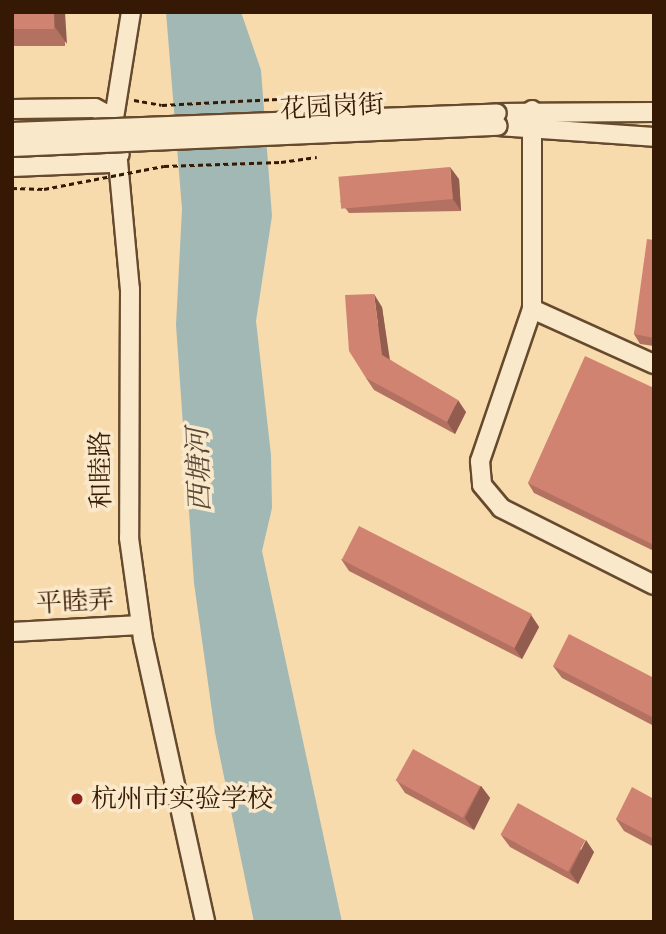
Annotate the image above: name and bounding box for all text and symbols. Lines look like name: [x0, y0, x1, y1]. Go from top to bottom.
street label: 花园岗街: [279, 89, 385, 125]
water label: 西塘河: [181, 427, 217, 513]
street label: 和睦路: [85, 431, 117, 509]
street label: 平睦弄: [35, 584, 115, 620]
place label: 杭州市实验学校: [91, 783, 273, 815]
marker: 杭州市实验学校: [69, 791, 85, 807]

